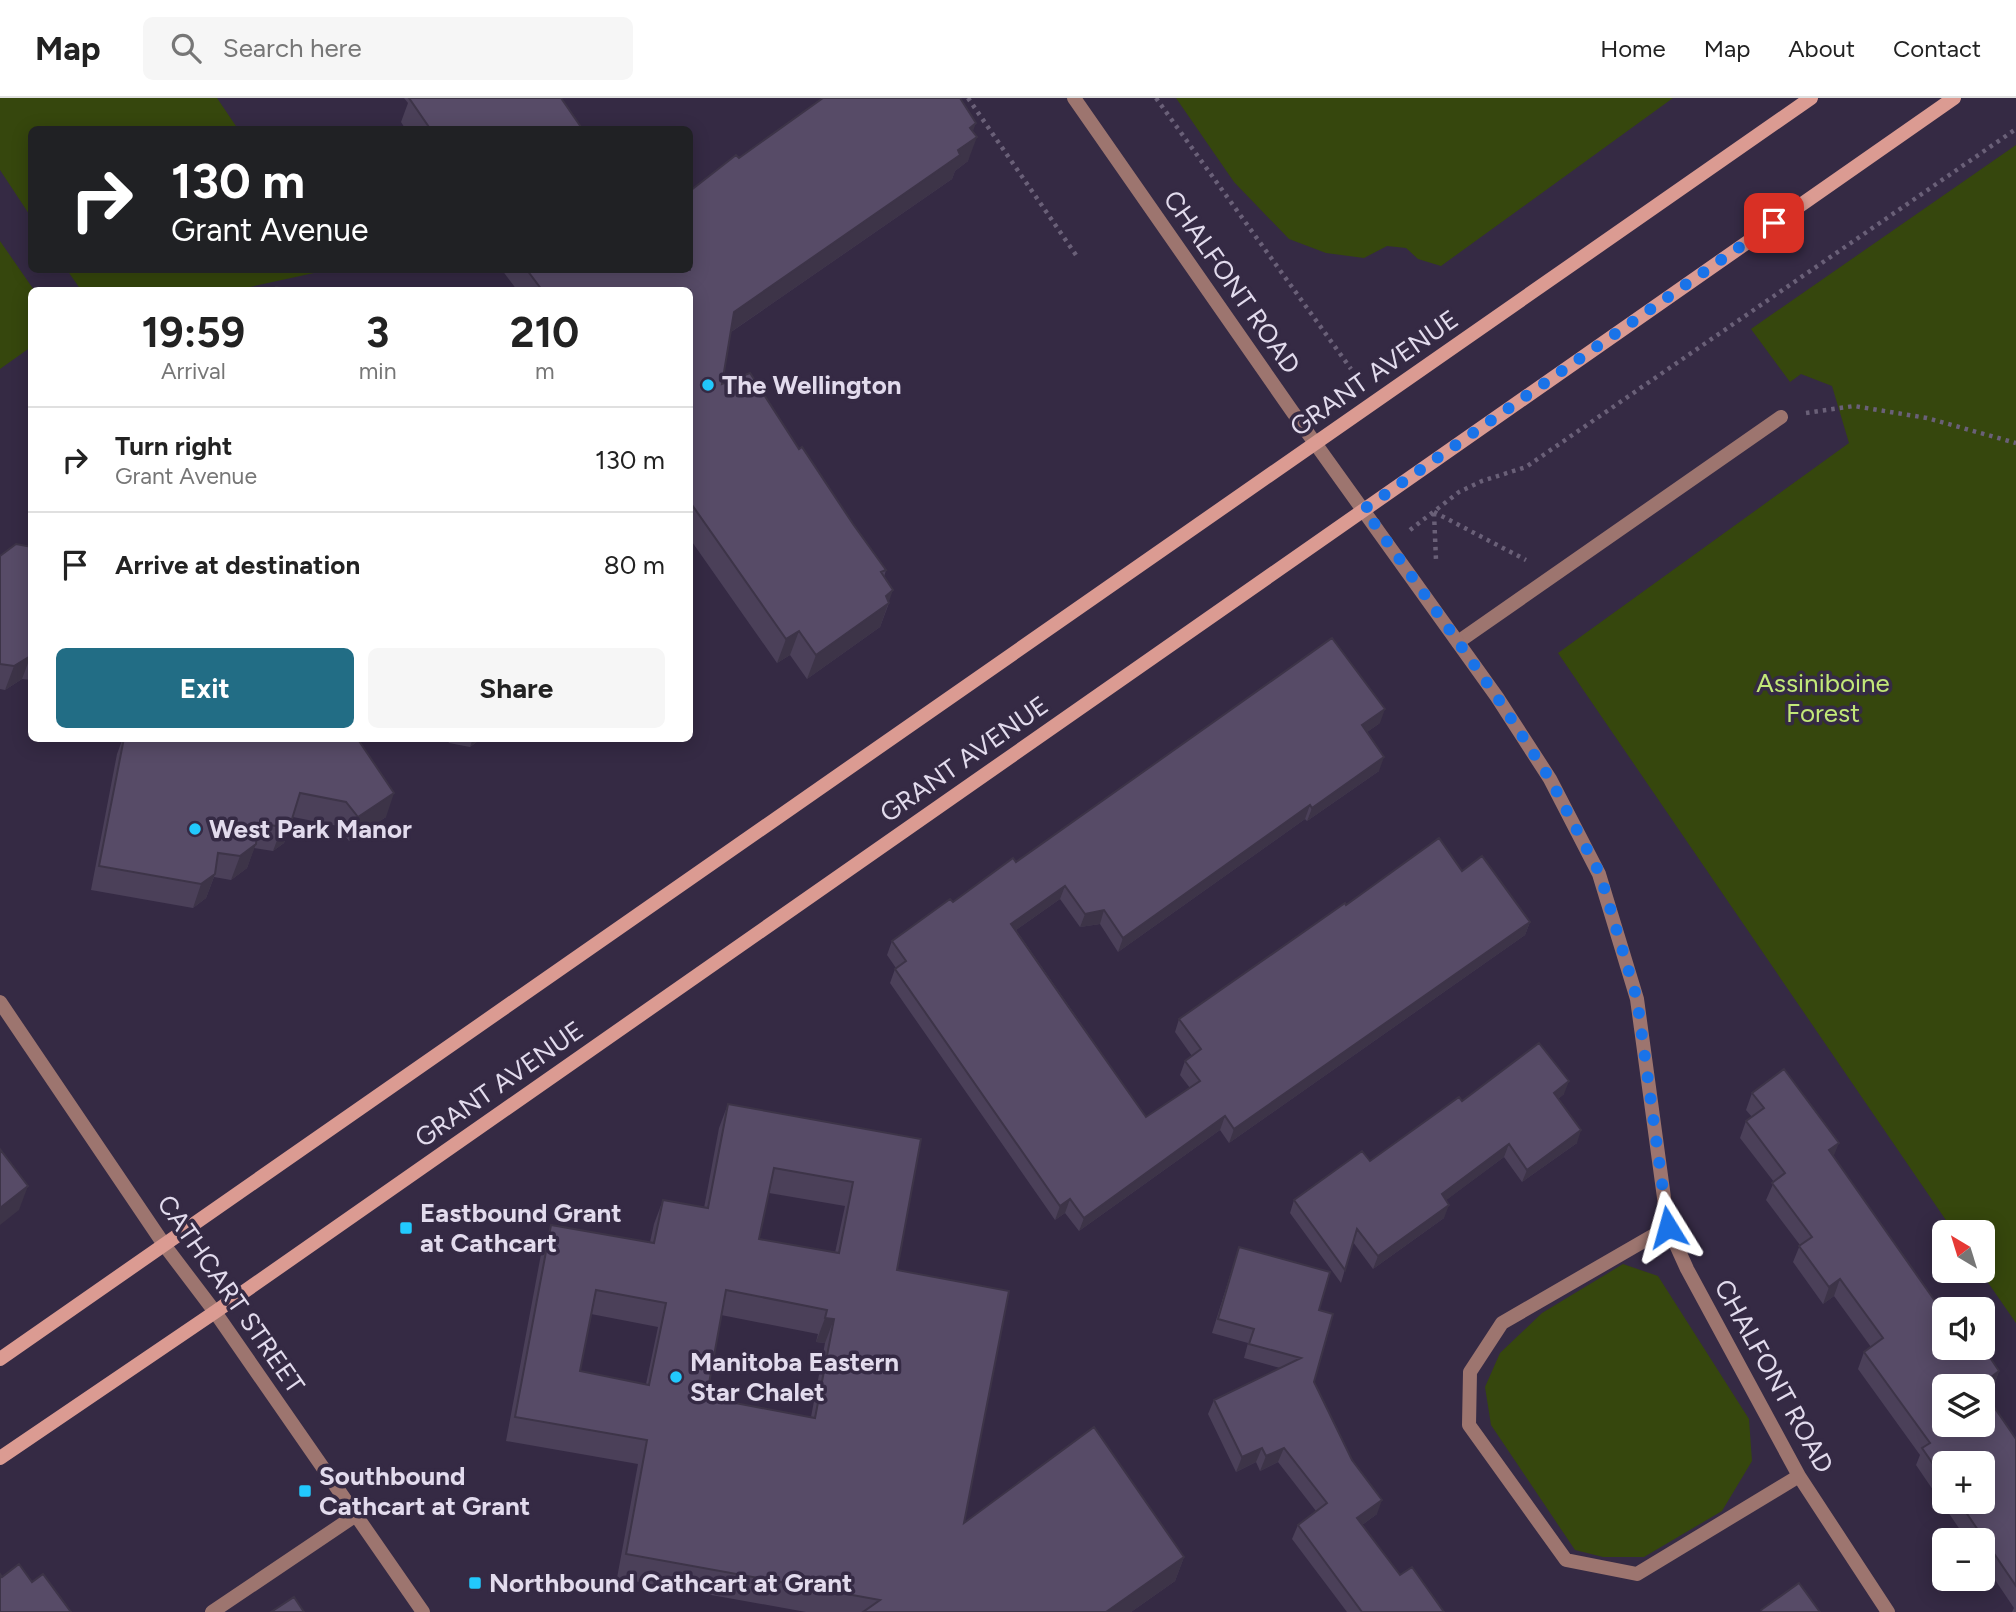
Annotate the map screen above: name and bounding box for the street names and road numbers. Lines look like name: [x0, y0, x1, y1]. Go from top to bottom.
street label: CHALFONT ROAD: [1157, 184, 1307, 380]
street label: GRANT AVENUE: [1284, 303, 1464, 443]
street label: GRANT AVENUE: [874, 689, 1054, 829]
street label: GRANT AVENUE: [409, 1014, 589, 1154]
street label: CATHCART STREET: [151, 1189, 312, 1400]
street label: CHALFONT ROAD: [1708, 1274, 1840, 1478]

